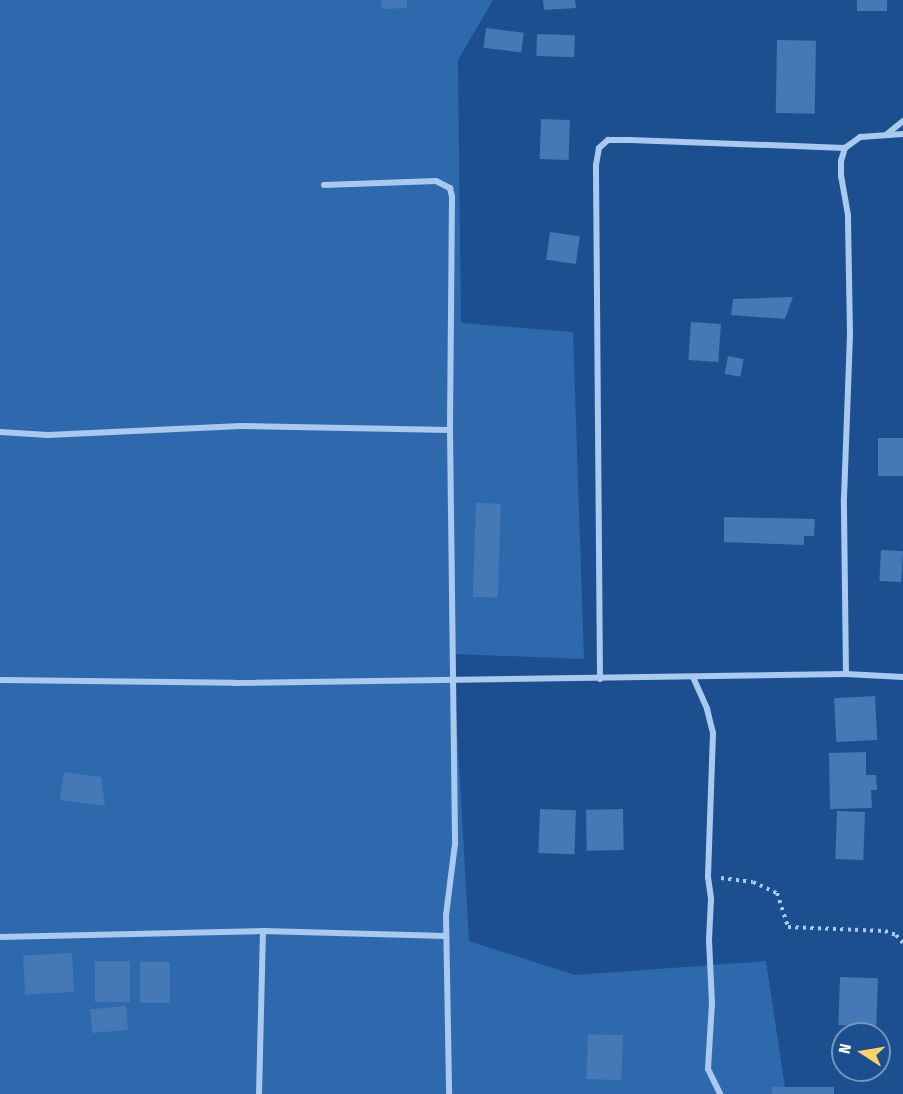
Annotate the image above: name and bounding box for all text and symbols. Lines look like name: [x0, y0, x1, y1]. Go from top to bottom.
north arrow: [831, 1022, 891, 1082]
text: N: [835, 1042, 855, 1055]

